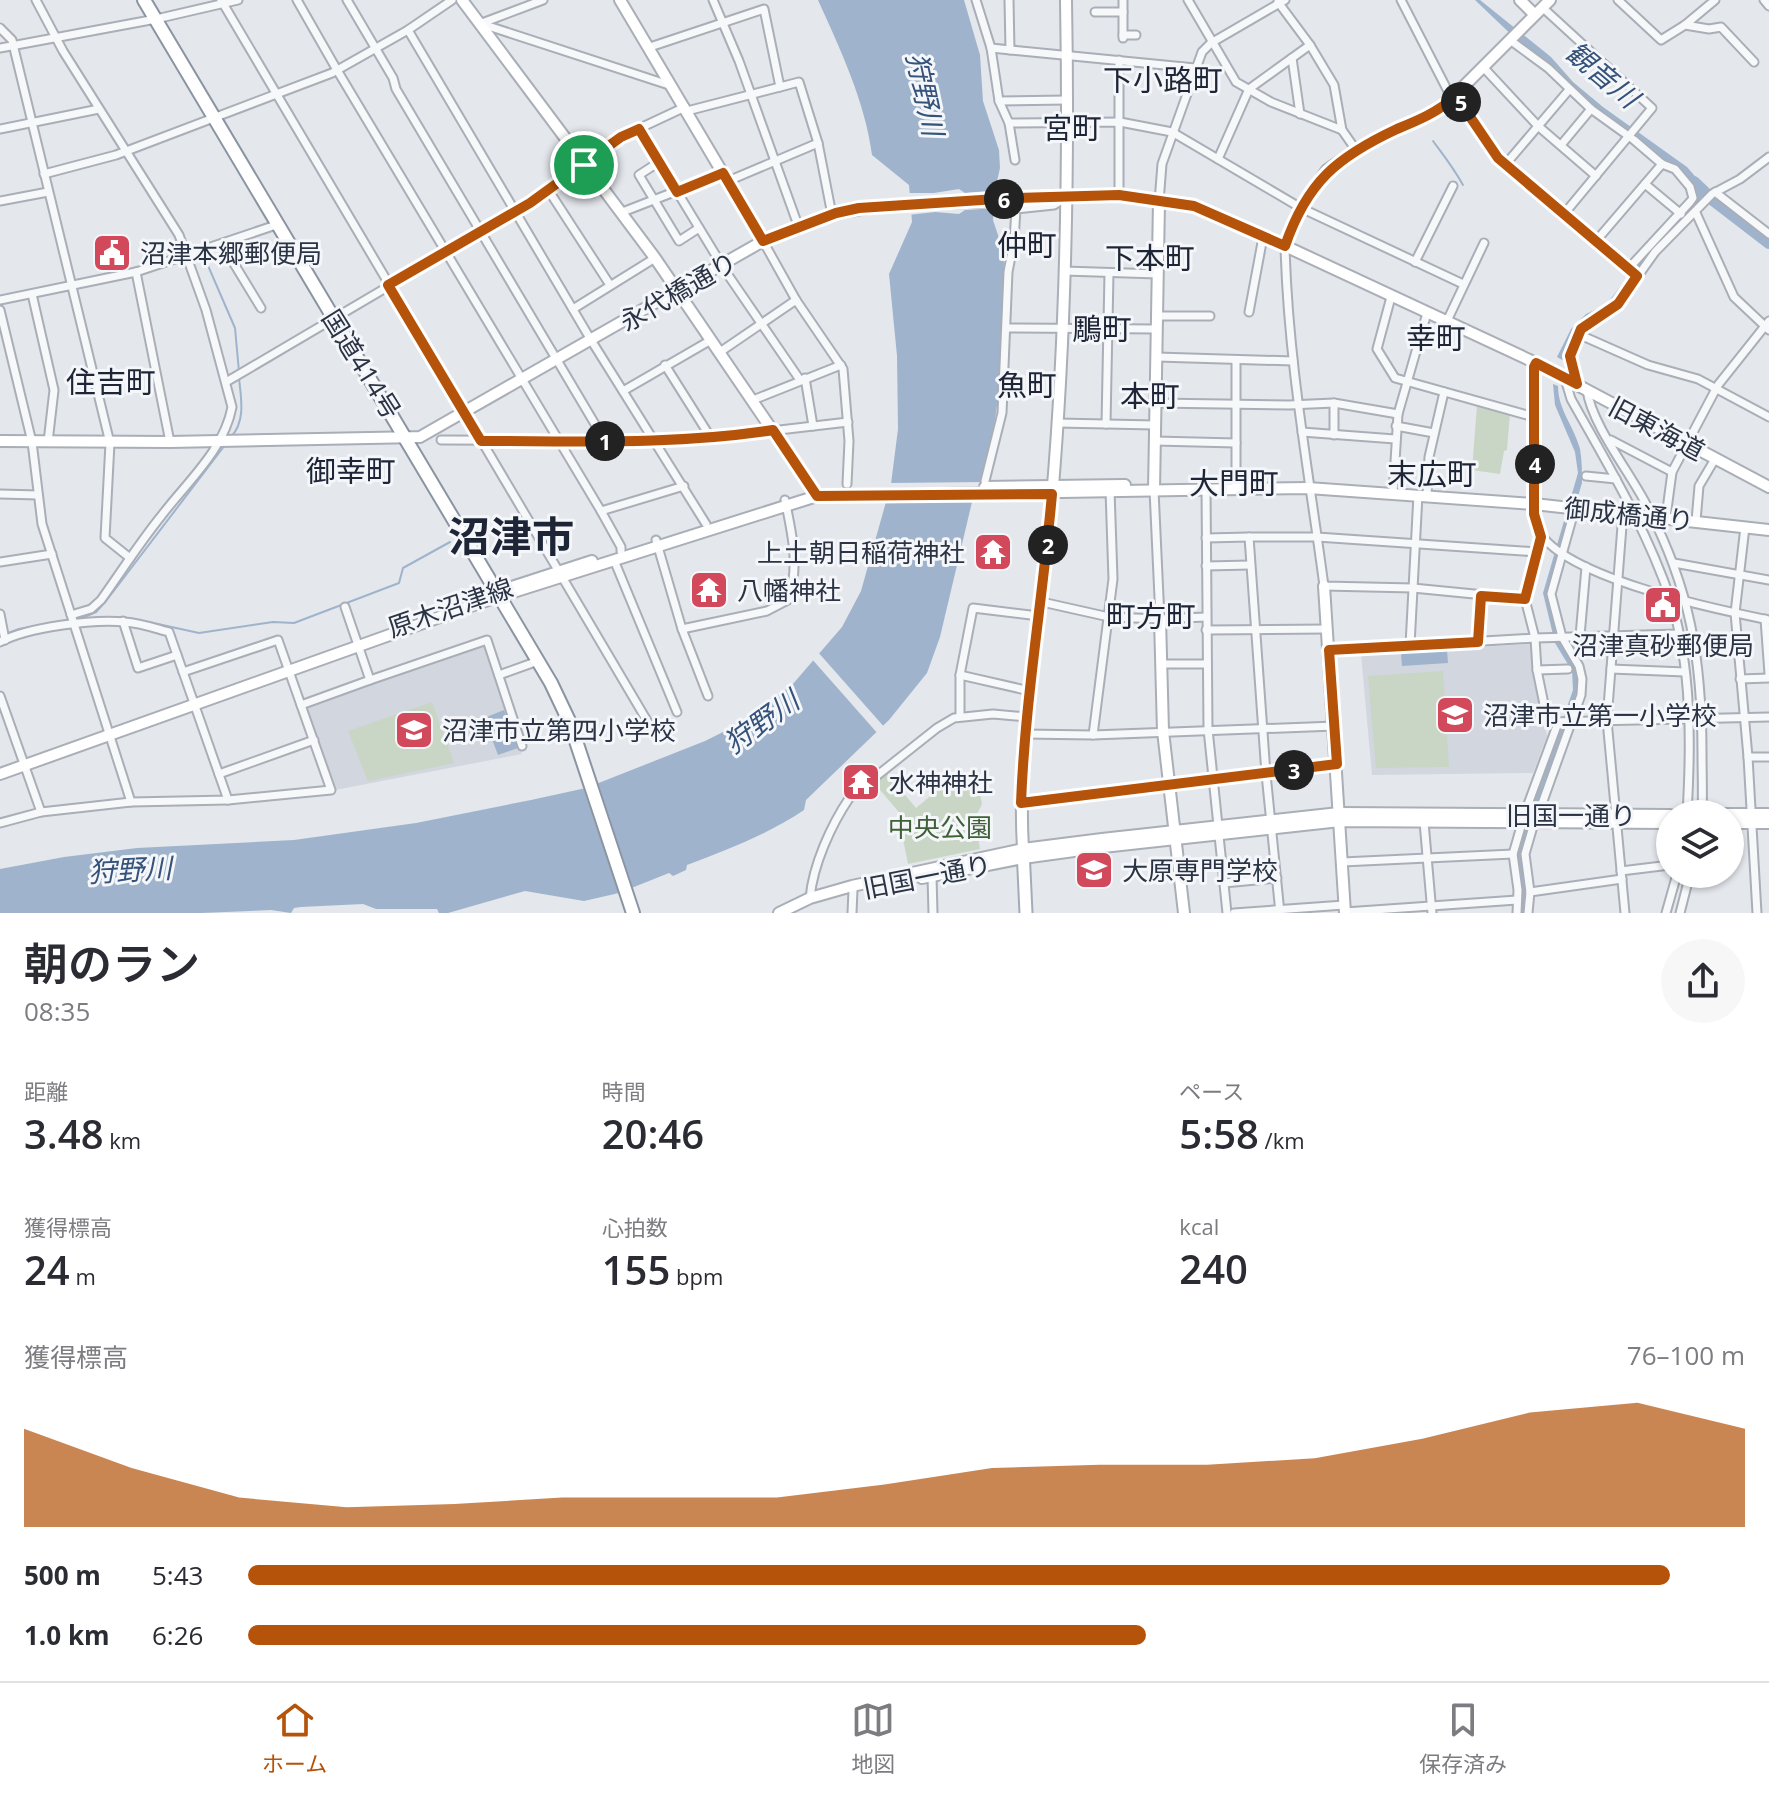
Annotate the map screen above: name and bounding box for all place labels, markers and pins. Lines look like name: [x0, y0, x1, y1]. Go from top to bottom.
pin: 5: [1441, 82, 1481, 122]
pin: [550, 131, 618, 199]
pin: 6: [984, 179, 1024, 219]
public building icon: 沼津本郷郵便局: [91, 232, 133, 274]
place label: 沼津本郷郵便局: [140, 235, 322, 271]
pin: 1: [585, 421, 625, 461]
pin: 4: [1515, 444, 1555, 484]
pin: 2: [1028, 525, 1068, 565]
temple icon: 上土朝日稲荷神社: [972, 531, 1014, 573]
place label: 上土朝日稲荷神社: [757, 534, 965, 570]
temple icon: 八幡神社: [688, 569, 730, 611]
place label: 八幡神社: [737, 572, 841, 608]
public building icon: 沼津真砂郵便局: [1642, 584, 1684, 626]
place label: 沼津真砂郵便局: [1572, 627, 1754, 663]
school or university icon: 沼津市立第一小学校: [1434, 694, 1476, 736]
place label: 沼津市立第一小学校: [1483, 697, 1717, 733]
school or university icon: 沼津市立第四小学校: [393, 709, 435, 751]
place label: 沼津市立第四小学校: [442, 712, 676, 748]
pin: 3: [1274, 750, 1314, 790]
temple icon: 水神神社: [840, 761, 882, 803]
place label: 水神神社: [889, 764, 993, 800]
school or university icon: 大原専門学校: [1073, 849, 1115, 891]
place label: 大原専門学校: [1122, 852, 1278, 888]

